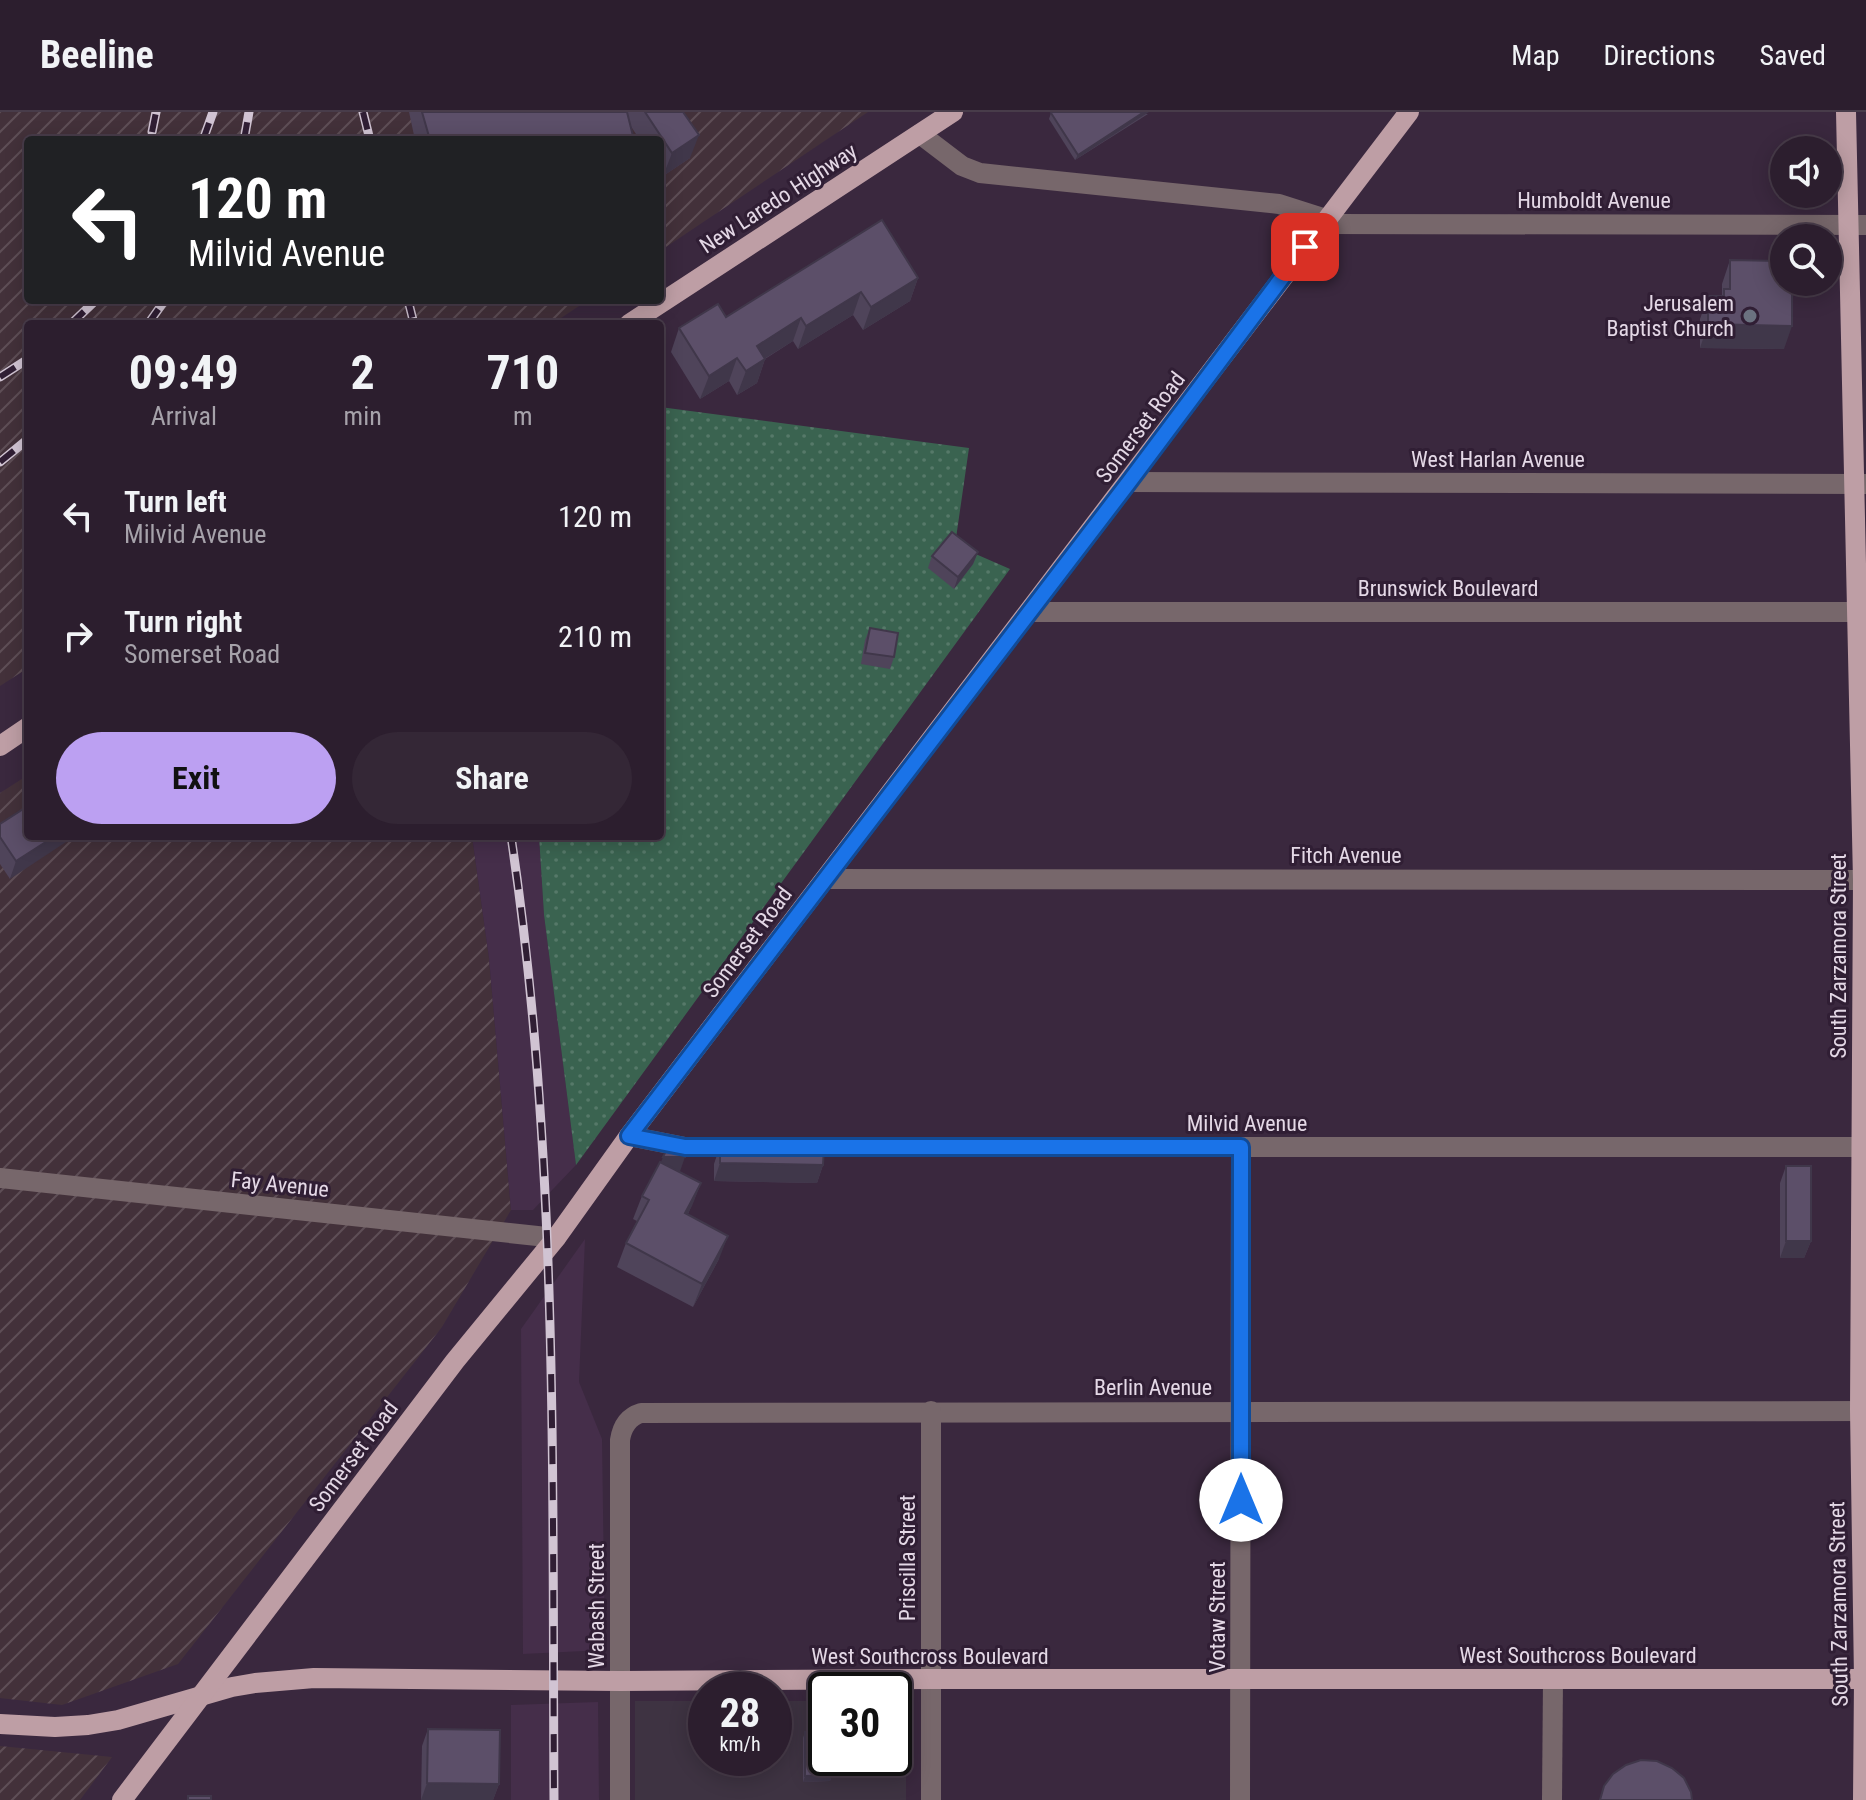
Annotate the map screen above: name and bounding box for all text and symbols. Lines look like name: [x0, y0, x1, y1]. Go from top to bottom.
text: Beeline: [40, 33, 154, 77]
text: Map: [1511, 39, 1560, 72]
text: Directions: [1604, 39, 1715, 72]
text: Saved: [1759, 39, 1826, 72]
map controls: [1770, 136, 1842, 296]
button: sound: [1770, 136, 1842, 208]
street label: New Laredo Highway: [695, 138, 861, 258]
text: 120 m: [188, 166, 327, 232]
icon: left: [56, 168, 160, 272]
street label: Humboldt Avenue: [1517, 188, 1671, 213]
pin: [1271, 213, 1339, 281]
button: search: [1770, 224, 1842, 296]
icon: arrive: [1283, 225, 1327, 269]
text: Milvid Avenue: [188, 233, 385, 275]
place label: Jerusalem Baptist Church: [1606, 291, 1734, 341]
marker: Jerusalem Baptist Church: [1741, 307, 1759, 325]
text: 09:49: [129, 344, 239, 401]
text: 2: [351, 344, 375, 401]
text: 710: [486, 344, 559, 401]
street label: Somerset Road: [1091, 367, 1190, 488]
text: Arrival: [151, 401, 217, 431]
text: min: [344, 401, 382, 431]
text: m: [513, 401, 533, 431]
street label: West Harlan Avenue: [1411, 447, 1585, 472]
text: Turn left: [124, 484, 227, 519]
icon: left: [56, 494, 100, 538]
text: 120 m: [558, 499, 632, 534]
text: Milvid Avenue: [124, 519, 266, 549]
street label: Brunswick Boulevard: [1358, 576, 1538, 601]
text: Turn right: [124, 604, 242, 639]
icon: right: [56, 614, 100, 658]
text: 210 m: [558, 619, 632, 654]
text: Somerset Road: [124, 639, 280, 669]
button: Exit: [56, 732, 336, 824]
button: Share: [352, 732, 632, 824]
street label: Fitch Avenue: [1290, 843, 1402, 868]
street label: South Zarzamora Street: [1826, 853, 1851, 1059]
street label: Somerset Road: [698, 882, 797, 1003]
street label: Milvid Avenue: [1187, 1111, 1307, 1136]
street label: Fay Avenue: [230, 1167, 330, 1202]
street label: Berlin Avenue: [1094, 1375, 1212, 1400]
street label: Somerset Road: [304, 1396, 403, 1517]
position arrow: [1199, 1458, 1283, 1542]
street label: Priscilla Street: [895, 1495, 920, 1621]
street label: South Zarzamora Street: [1824, 1501, 1853, 1707]
street label: Wabash Street: [584, 1543, 609, 1669]
street label: Votaw Street: [1205, 1562, 1230, 1672]
street label: West Southcross Boulevard: [1459, 1643, 1697, 1668]
street label: West Southcross Boulevard: [811, 1644, 1049, 1669]
speed limit sign: 30: [808, 1672, 912, 1776]
text: 28: [720, 1690, 760, 1737]
text: km/h: [719, 1732, 761, 1756]

